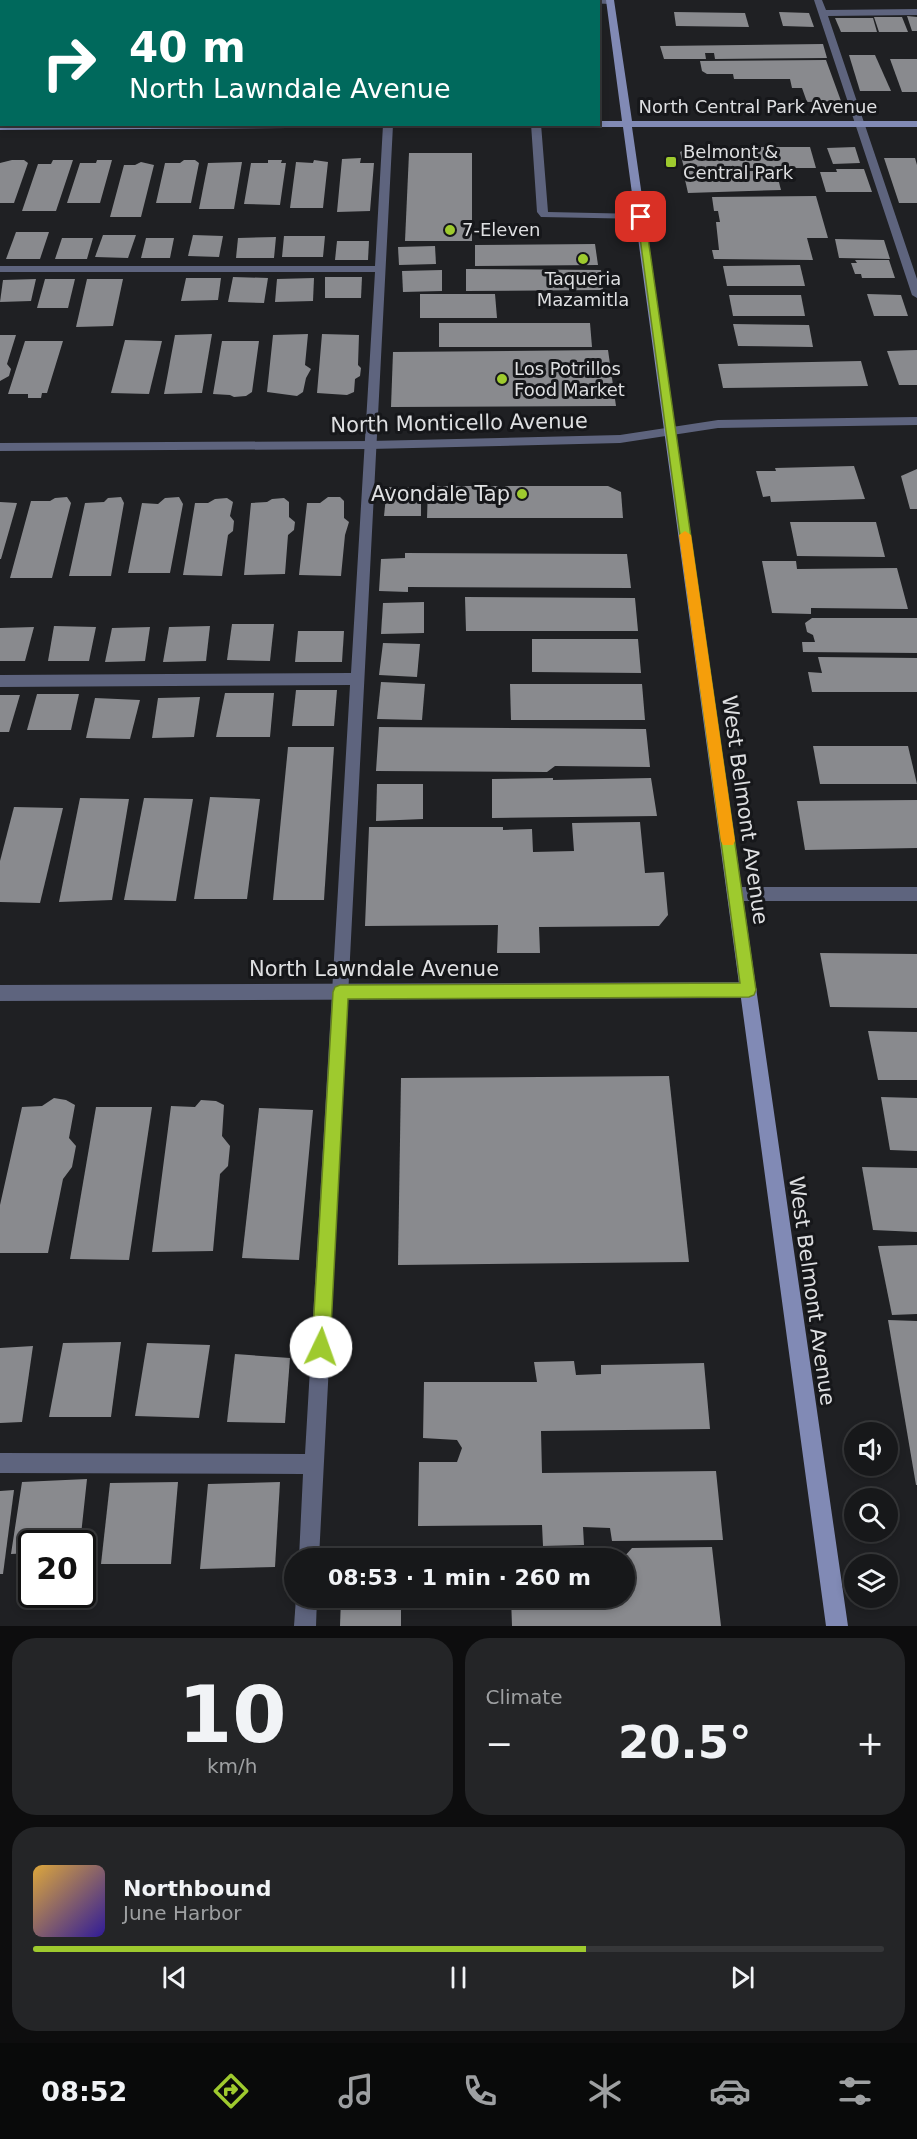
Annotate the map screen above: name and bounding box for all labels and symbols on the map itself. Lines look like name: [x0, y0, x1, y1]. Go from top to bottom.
street label: North Central Park Avenue: [639, 96, 877, 117]
place label: Belmont & Central Park: [683, 141, 794, 183]
marker: Belmont & Central Park: [664, 155, 678, 169]
pin: [615, 191, 666, 242]
place label: 7-Eleven: [462, 219, 541, 240]
marker: 7-Eleven: [443, 223, 457, 237]
marker: Taqueria Mazamitla: [576, 252, 590, 266]
place label: Taqueria Mazamitla: [537, 268, 629, 310]
place label: Los Potrillos Food Market: [514, 358, 625, 400]
marker: Los Potrillos Food Market: [495, 372, 509, 386]
street label: North Monticello Avenue: [330, 409, 588, 437]
place label: Avondale Tap: [371, 482, 510, 506]
marker: Avondale Tap: [515, 487, 529, 501]
street label: West Belmont Avenue: [717, 694, 773, 926]
street label: North Lawndale Avenue: [249, 957, 499, 981]
street label: West Belmont Avenue: [784, 1175, 840, 1407]
position arrow: [289, 1315, 353, 1379]
speed limit sign: 20: [18, 1530, 96, 1608]

